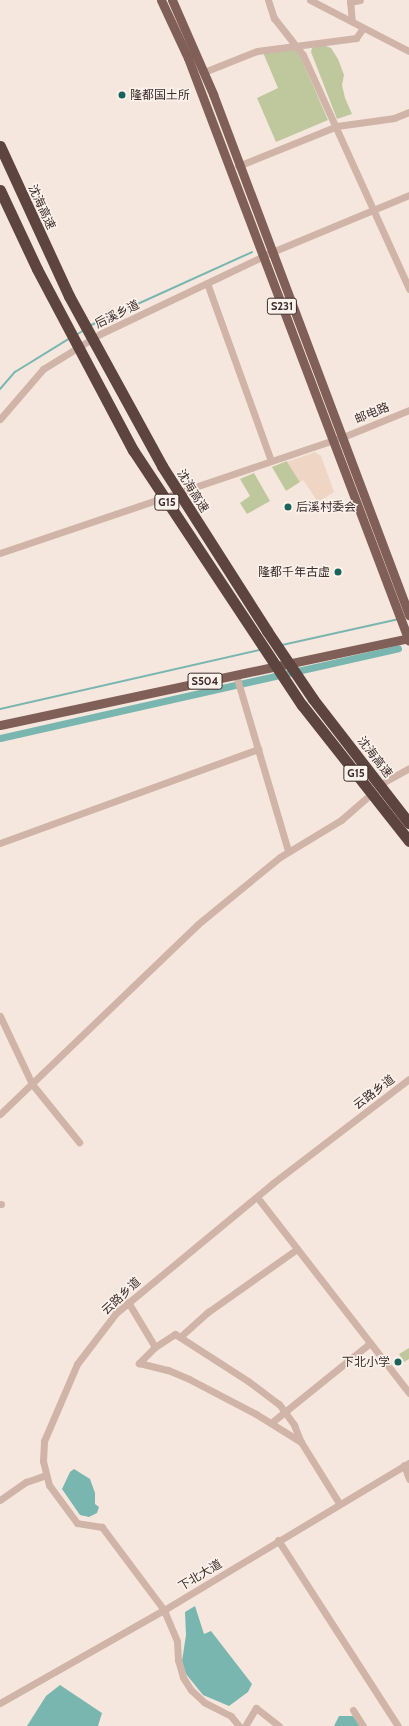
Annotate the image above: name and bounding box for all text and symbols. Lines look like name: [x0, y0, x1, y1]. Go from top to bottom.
place label: 隆都国土所: [130, 88, 190, 102]
marker: 隆都国土所: [117, 90, 127, 100]
street label: 沈海高速: [25, 182, 59, 232]
street label: 后溪乡道: [92, 297, 142, 331]
road number: S231: [266, 297, 298, 315]
street label: 邮电路: [353, 400, 391, 426]
street label: 沈海高速: [174, 467, 212, 515]
road number: G15: [154, 493, 180, 511]
place label: 后溪村委会: [296, 500, 356, 514]
marker: 后溪村委会: [283, 502, 293, 512]
place label: 隆都千年古虚: [258, 565, 330, 579]
marker: 隆都千年古虚: [333, 567, 343, 577]
road number: S504: [187, 672, 223, 690]
street label: 沈海高速: [355, 734, 395, 780]
road number: G15: [343, 764, 369, 782]
street label: 云路乡道: [350, 1072, 398, 1112]
street label: 云路乡道: [99, 1274, 143, 1318]
place label: 下北小学: [342, 1355, 390, 1369]
marker: 下北小学: [393, 1357, 403, 1367]
street label: 下北大道: [176, 1556, 224, 1594]

